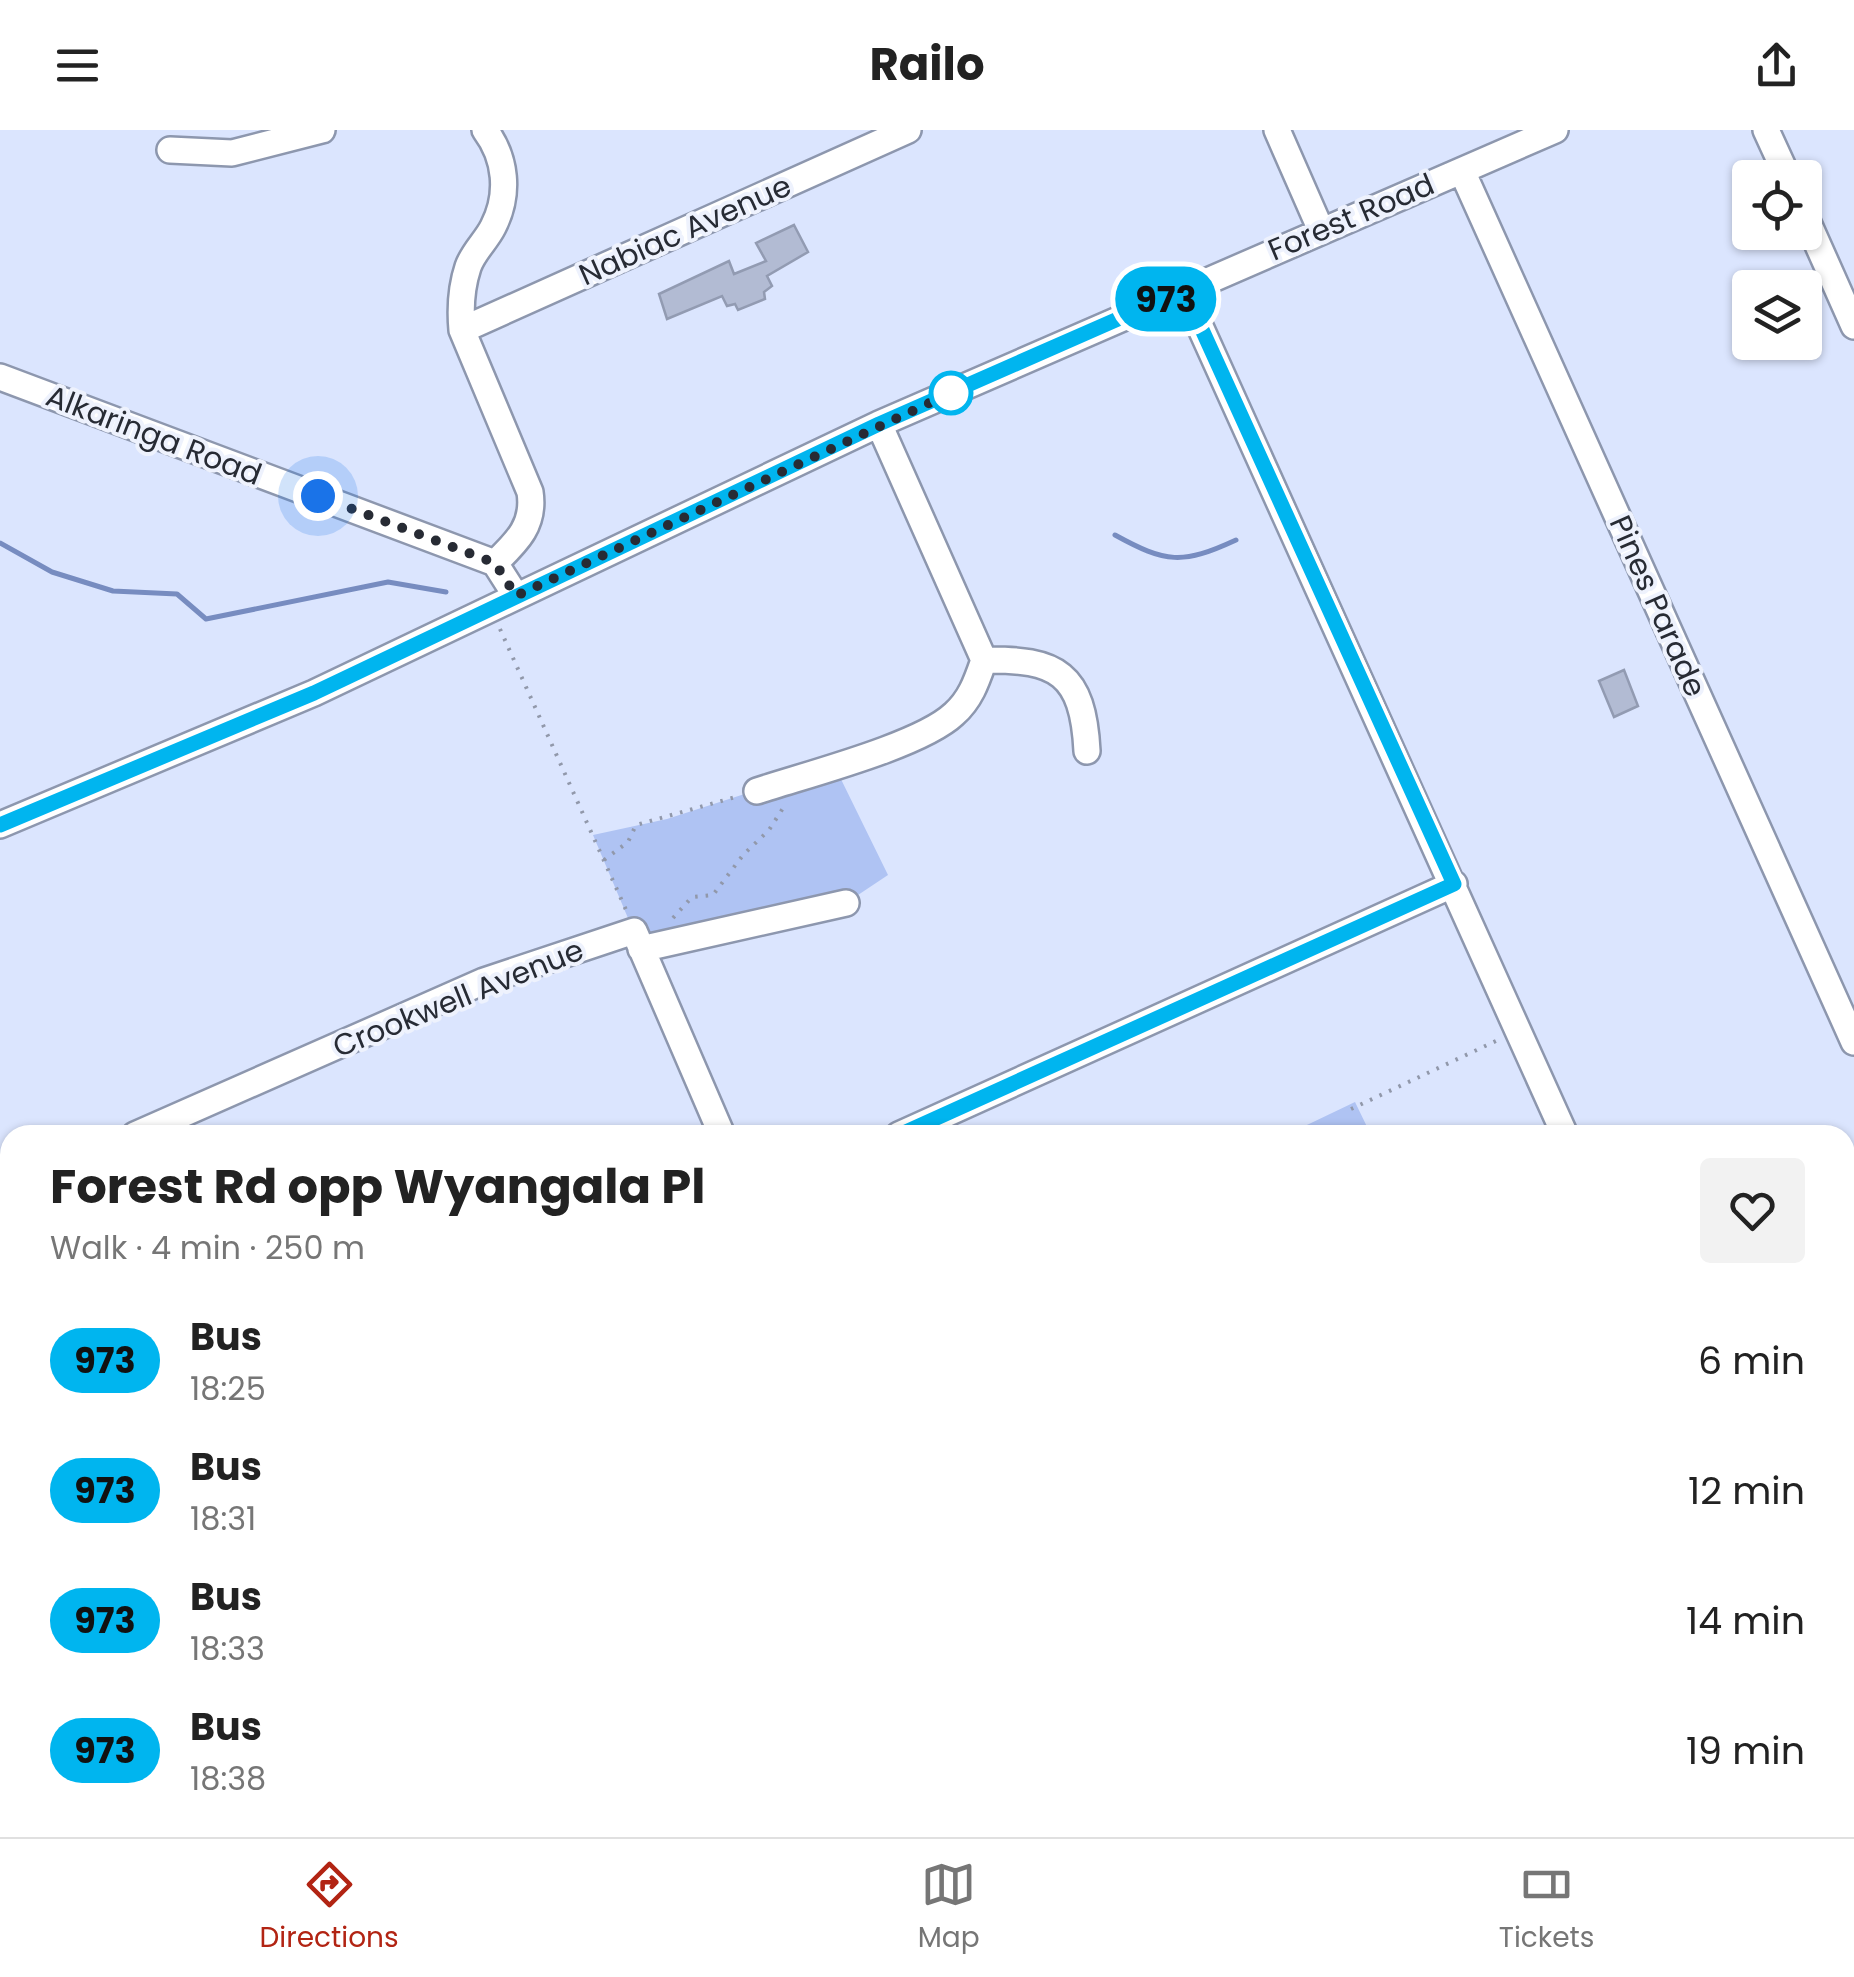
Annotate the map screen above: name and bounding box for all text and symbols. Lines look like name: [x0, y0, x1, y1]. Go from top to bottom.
text: Railo: [869, 33, 985, 96]
icon: menu: [50, 38, 105, 93]
icon: share: [1749, 38, 1804, 93]
map controls: [1732, 160, 1822, 360]
button: locate: [1732, 160, 1822, 250]
street label: Forest Road: [1261, 163, 1441, 271]
street label: Nabiac Avenue: [572, 164, 798, 296]
line badge: 973: [1108, 266, 1224, 332]
button: layers: [1732, 270, 1822, 360]
text: 973: [1135, 275, 1197, 324]
unlabelled marker: [930, 372, 972, 414]
street label: Alkaringa Road: [40, 374, 268, 496]
your location: [293, 471, 343, 521]
street label: Pines Parade: [1599, 509, 1717, 703]
street label: Crookwell Avenue: [326, 928, 590, 1068]
text: Forest Rd opp Wyangala Pl: [50, 1153, 705, 1220]
button: heart: [1700, 1158, 1805, 1263]
text: Walk · 4 min · 250 m: [50, 1225, 365, 1270]
text: Bus: [190, 1310, 262, 1363]
text: 6 min: [1698, 1334, 1805, 1387]
text: 973: [74, 1336, 136, 1385]
text: 18:25: [190, 1366, 266, 1411]
text: Bus: [190, 1440, 262, 1493]
text: 12 min: [1688, 1464, 1805, 1517]
text: 973: [74, 1466, 136, 1515]
text: 18:31: [190, 1496, 256, 1541]
text: Bus: [190, 1570, 262, 1623]
text: 14 min: [1686, 1594, 1805, 1647]
text: 973: [74, 1596, 136, 1645]
text: 18:33: [190, 1626, 265, 1671]
text: Bus: [190, 1700, 262, 1753]
text: 19 min: [1686, 1724, 1805, 1777]
text: 973: [74, 1726, 136, 1775]
text: 18:38: [190, 1756, 266, 1801]
tab: Directions: [260, 1857, 399, 1959]
tab: Map: [918, 1857, 980, 1959]
tab: Tickets: [1499, 1857, 1594, 1959]

